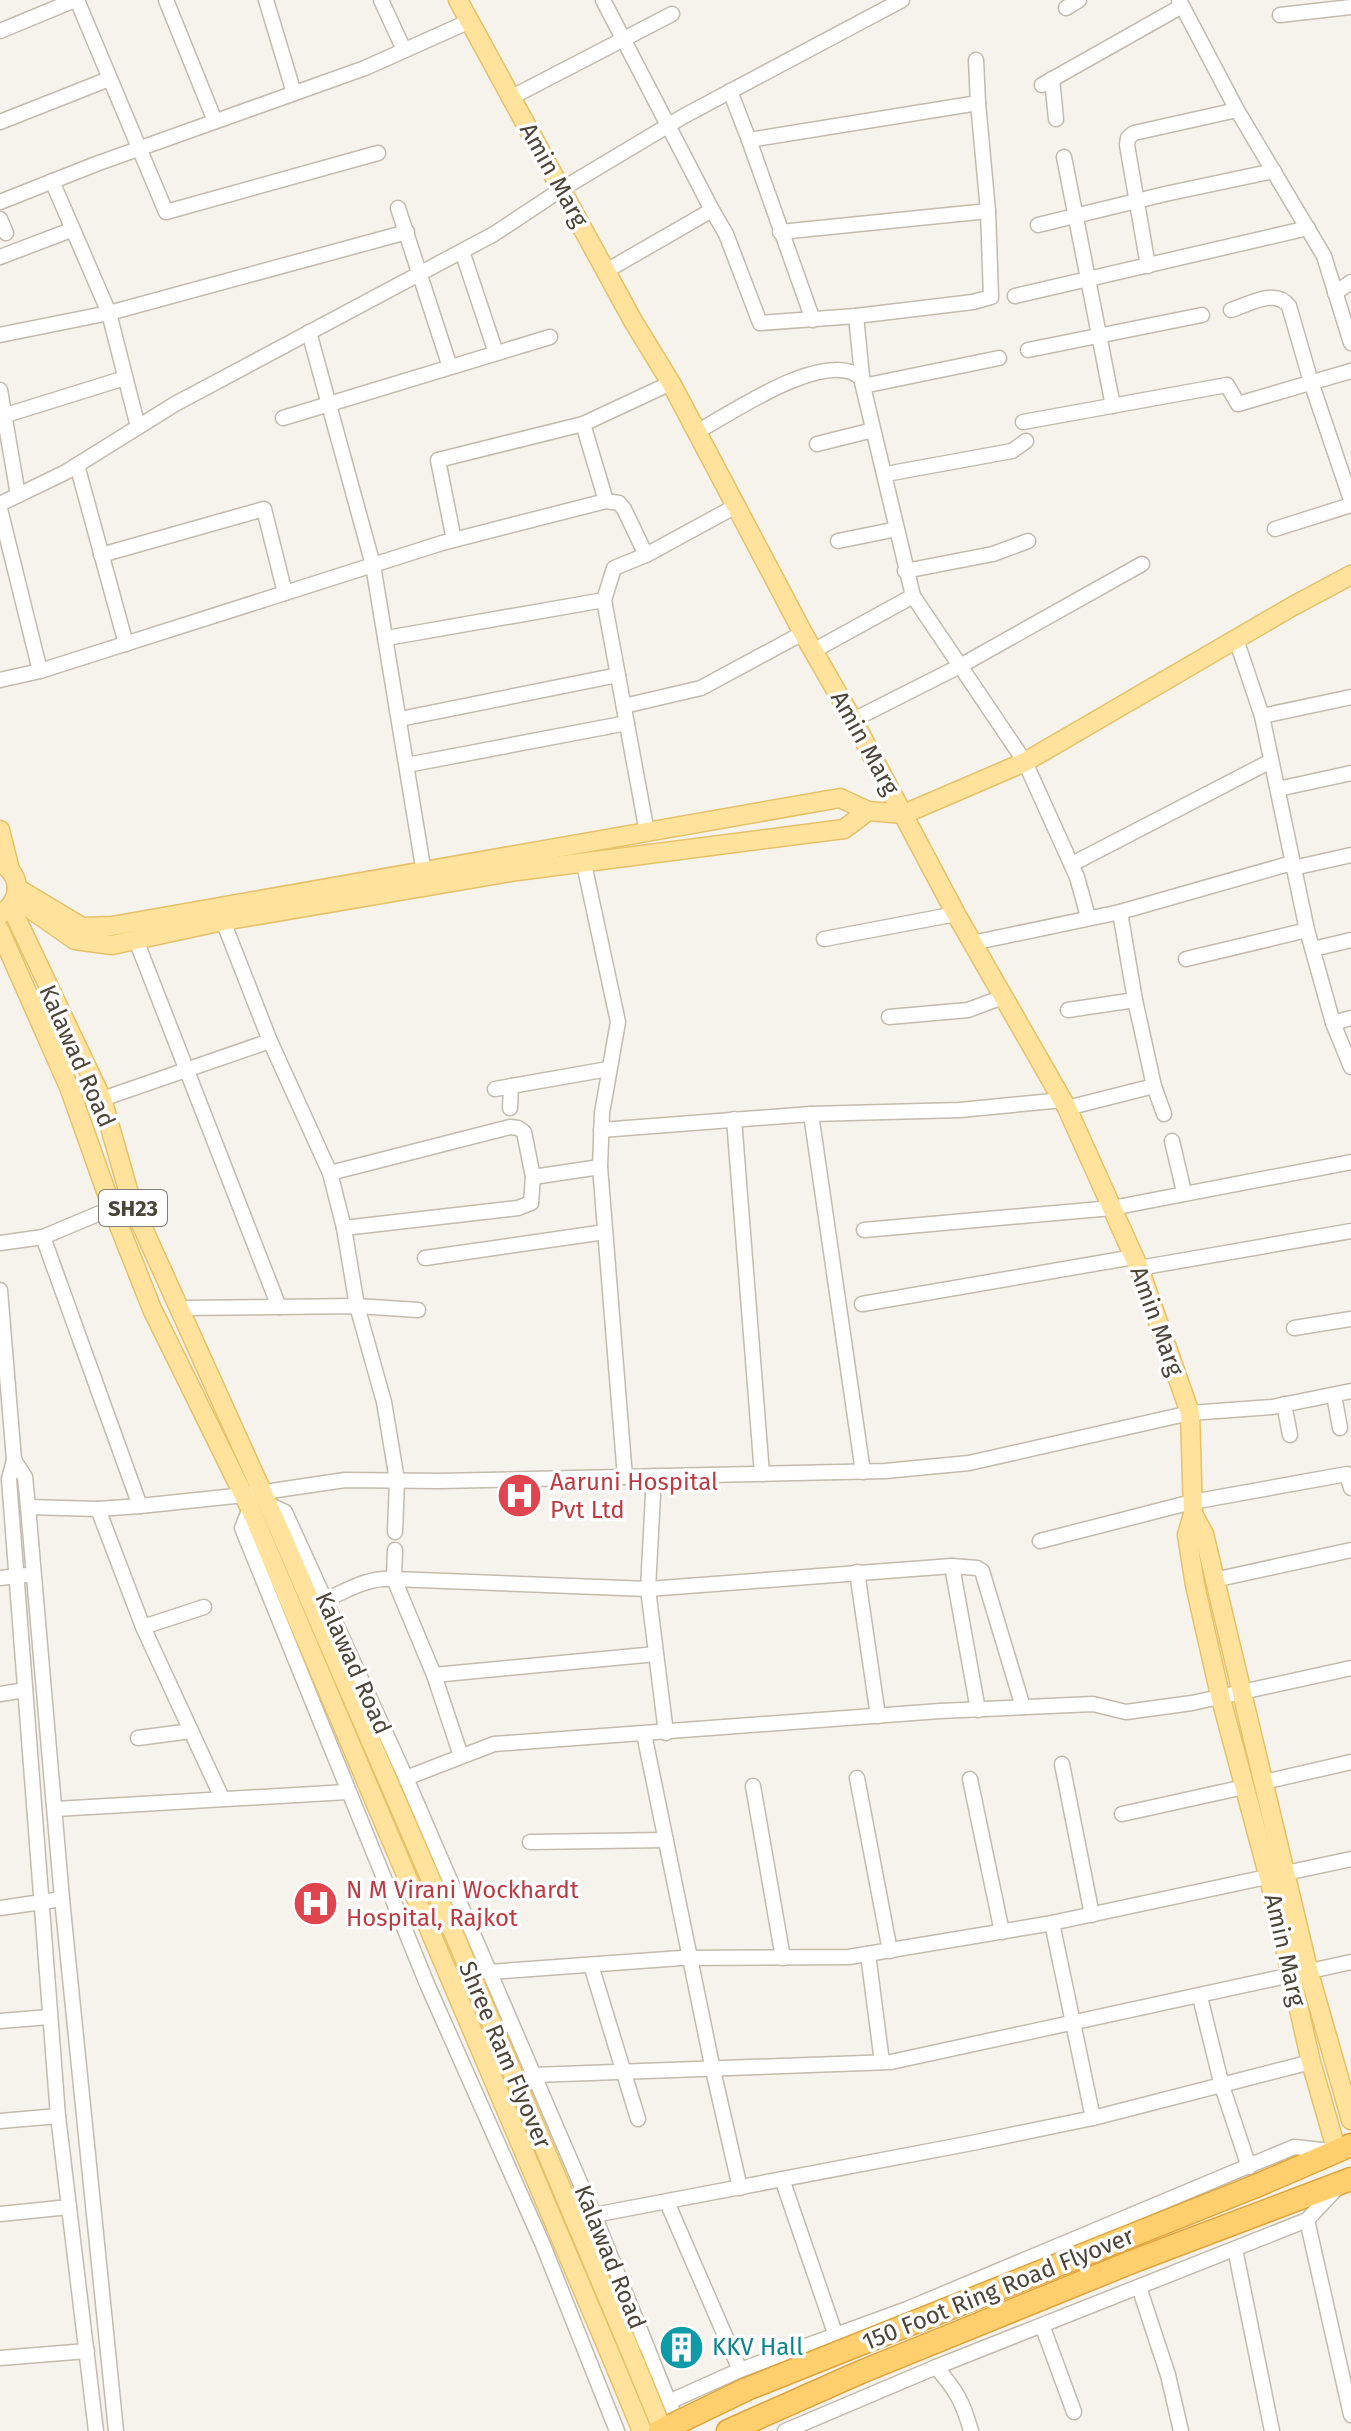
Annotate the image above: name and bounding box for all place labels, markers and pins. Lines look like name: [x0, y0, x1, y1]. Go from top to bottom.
place label: Aaruni Hospital Pvt Ltd: [550, 1468, 718, 1524]
hospital icon: Aaruni Hospital Pvt Ltd: [495, 1472, 543, 1520]
place label: N M Virani Wockhardt Hospital, Rajkot: [346, 1876, 579, 1932]
hospital icon: N M Virani Wockhardt Hospital, Rajkot: [291, 1880, 339, 1928]
building icon: KKV Hall: [657, 2323, 705, 2371]
place label: KKV Hall: [712, 2333, 803, 2361]

